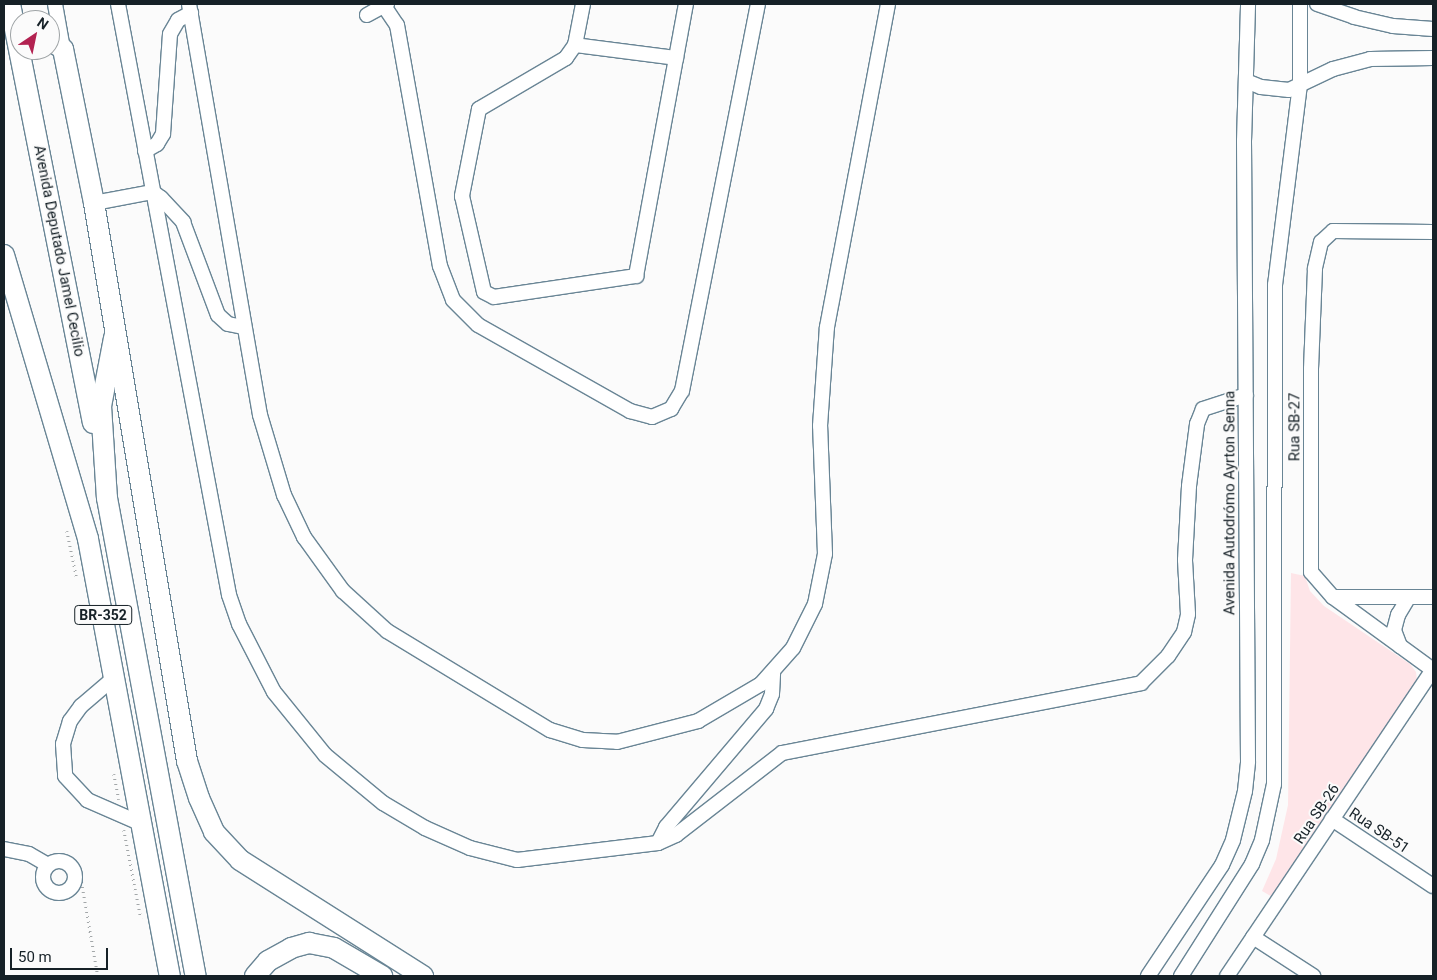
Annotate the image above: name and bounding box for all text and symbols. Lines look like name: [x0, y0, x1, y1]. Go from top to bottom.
north arrow: [10, 10, 60, 60]
text: N: [34, 14, 51, 33]
street label: Avenida Deputado Jamel Cecilio: [30, 144, 88, 358]
street label: Avenida Autodrómo Ayrton Senna: [1221, 391, 1239, 615]
street label: Rua SB-27: [1286, 393, 1304, 461]
road number: BR-352: [73, 604, 133, 626]
street label: Rua SB-26: [1290, 781, 1344, 847]
street label: Rua SB-51: [1346, 804, 1412, 858]
scale bar: [12, 938, 110, 970]
text: 50 m: [18, 948, 52, 966]

